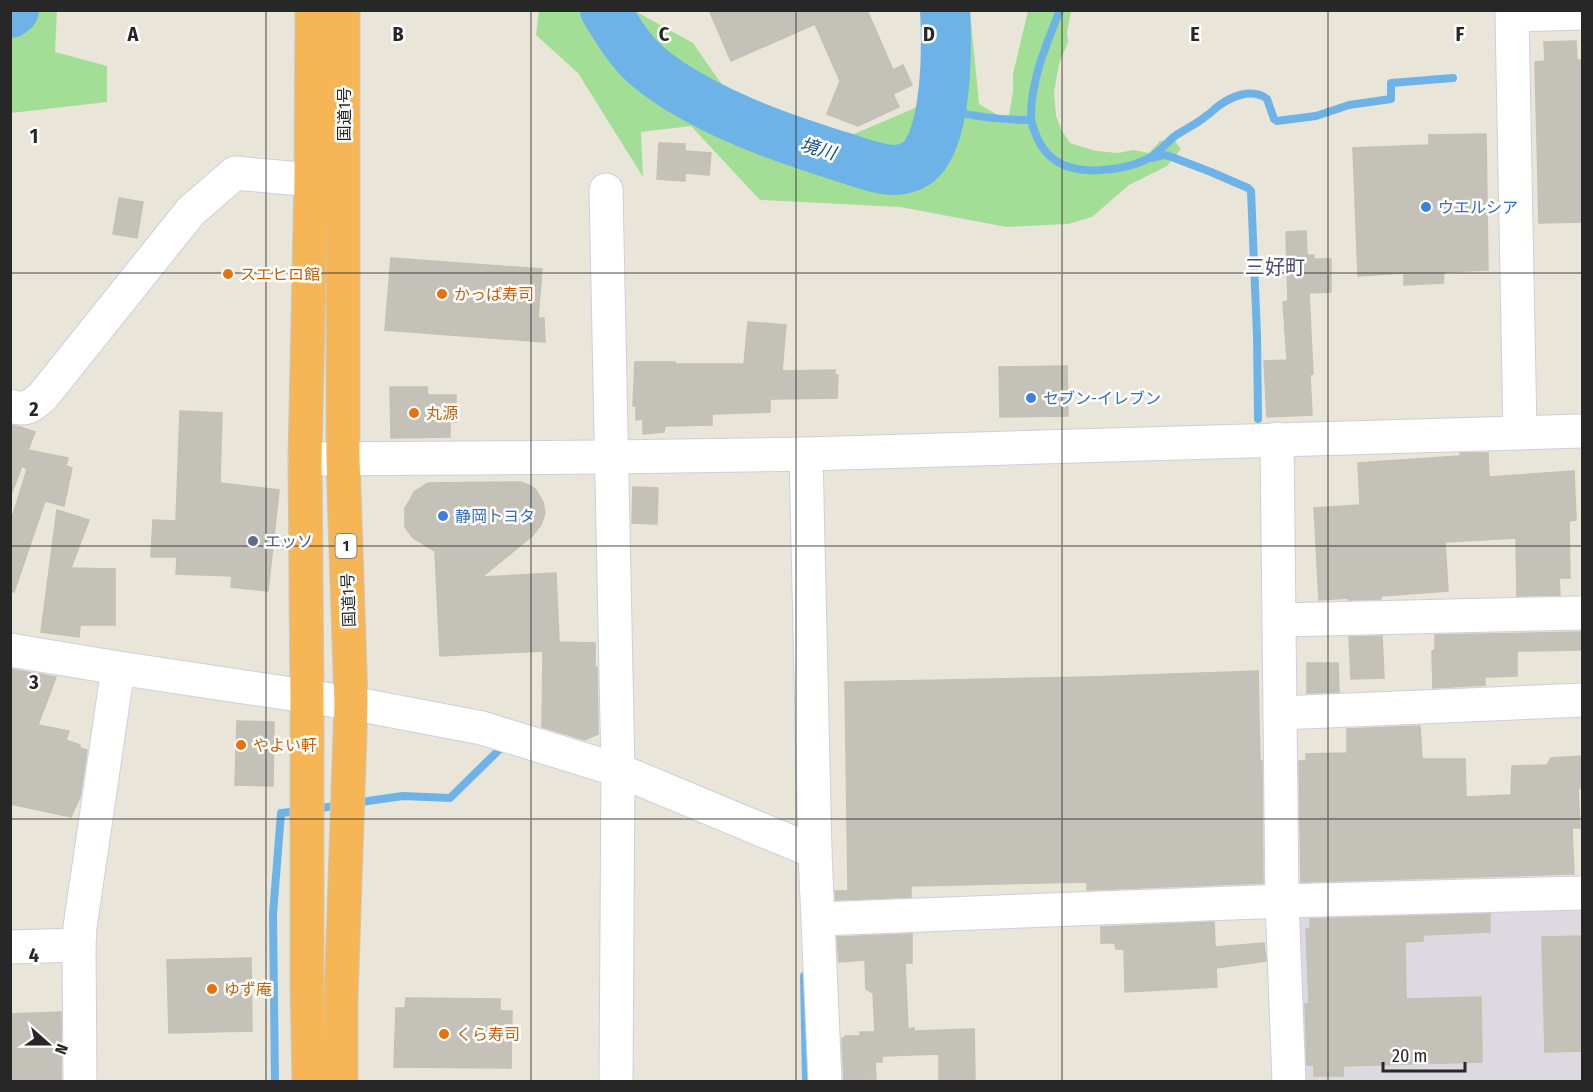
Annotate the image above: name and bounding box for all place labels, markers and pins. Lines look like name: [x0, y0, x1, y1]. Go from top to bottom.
place label: ウエルシア: [1438, 198, 1518, 217]
marker: ウエルシア: [1419, 200, 1433, 214]
place label: スエヒロ館: [240, 265, 320, 284]
marker: スエヒロ館: [221, 267, 235, 281]
place label: かっぱ寿司: [454, 285, 534, 304]
marker: かっぱ寿司: [435, 287, 449, 301]
place label: セブン-イレブン: [1043, 389, 1161, 408]
marker: セブン-イレブン: [1024, 391, 1038, 405]
place label: 丸源: [426, 404, 458, 423]
marker: 丸源: [407, 406, 421, 420]
place label: 静岡トヨタ: [455, 507, 535, 526]
marker: 静岡トヨタ: [436, 509, 450, 523]
place label: エッソ: [265, 532, 313, 551]
marker: エッソ: [246, 534, 260, 548]
place label: やよい軒: [253, 736, 317, 755]
marker: やよい軒: [234, 738, 248, 752]
place label: ゆず庵: [224, 980, 272, 999]
marker: ゆず庵: [205, 982, 219, 996]
place label: くら寿司: [456, 1025, 520, 1044]
marker: くら寿司: [437, 1027, 451, 1041]

